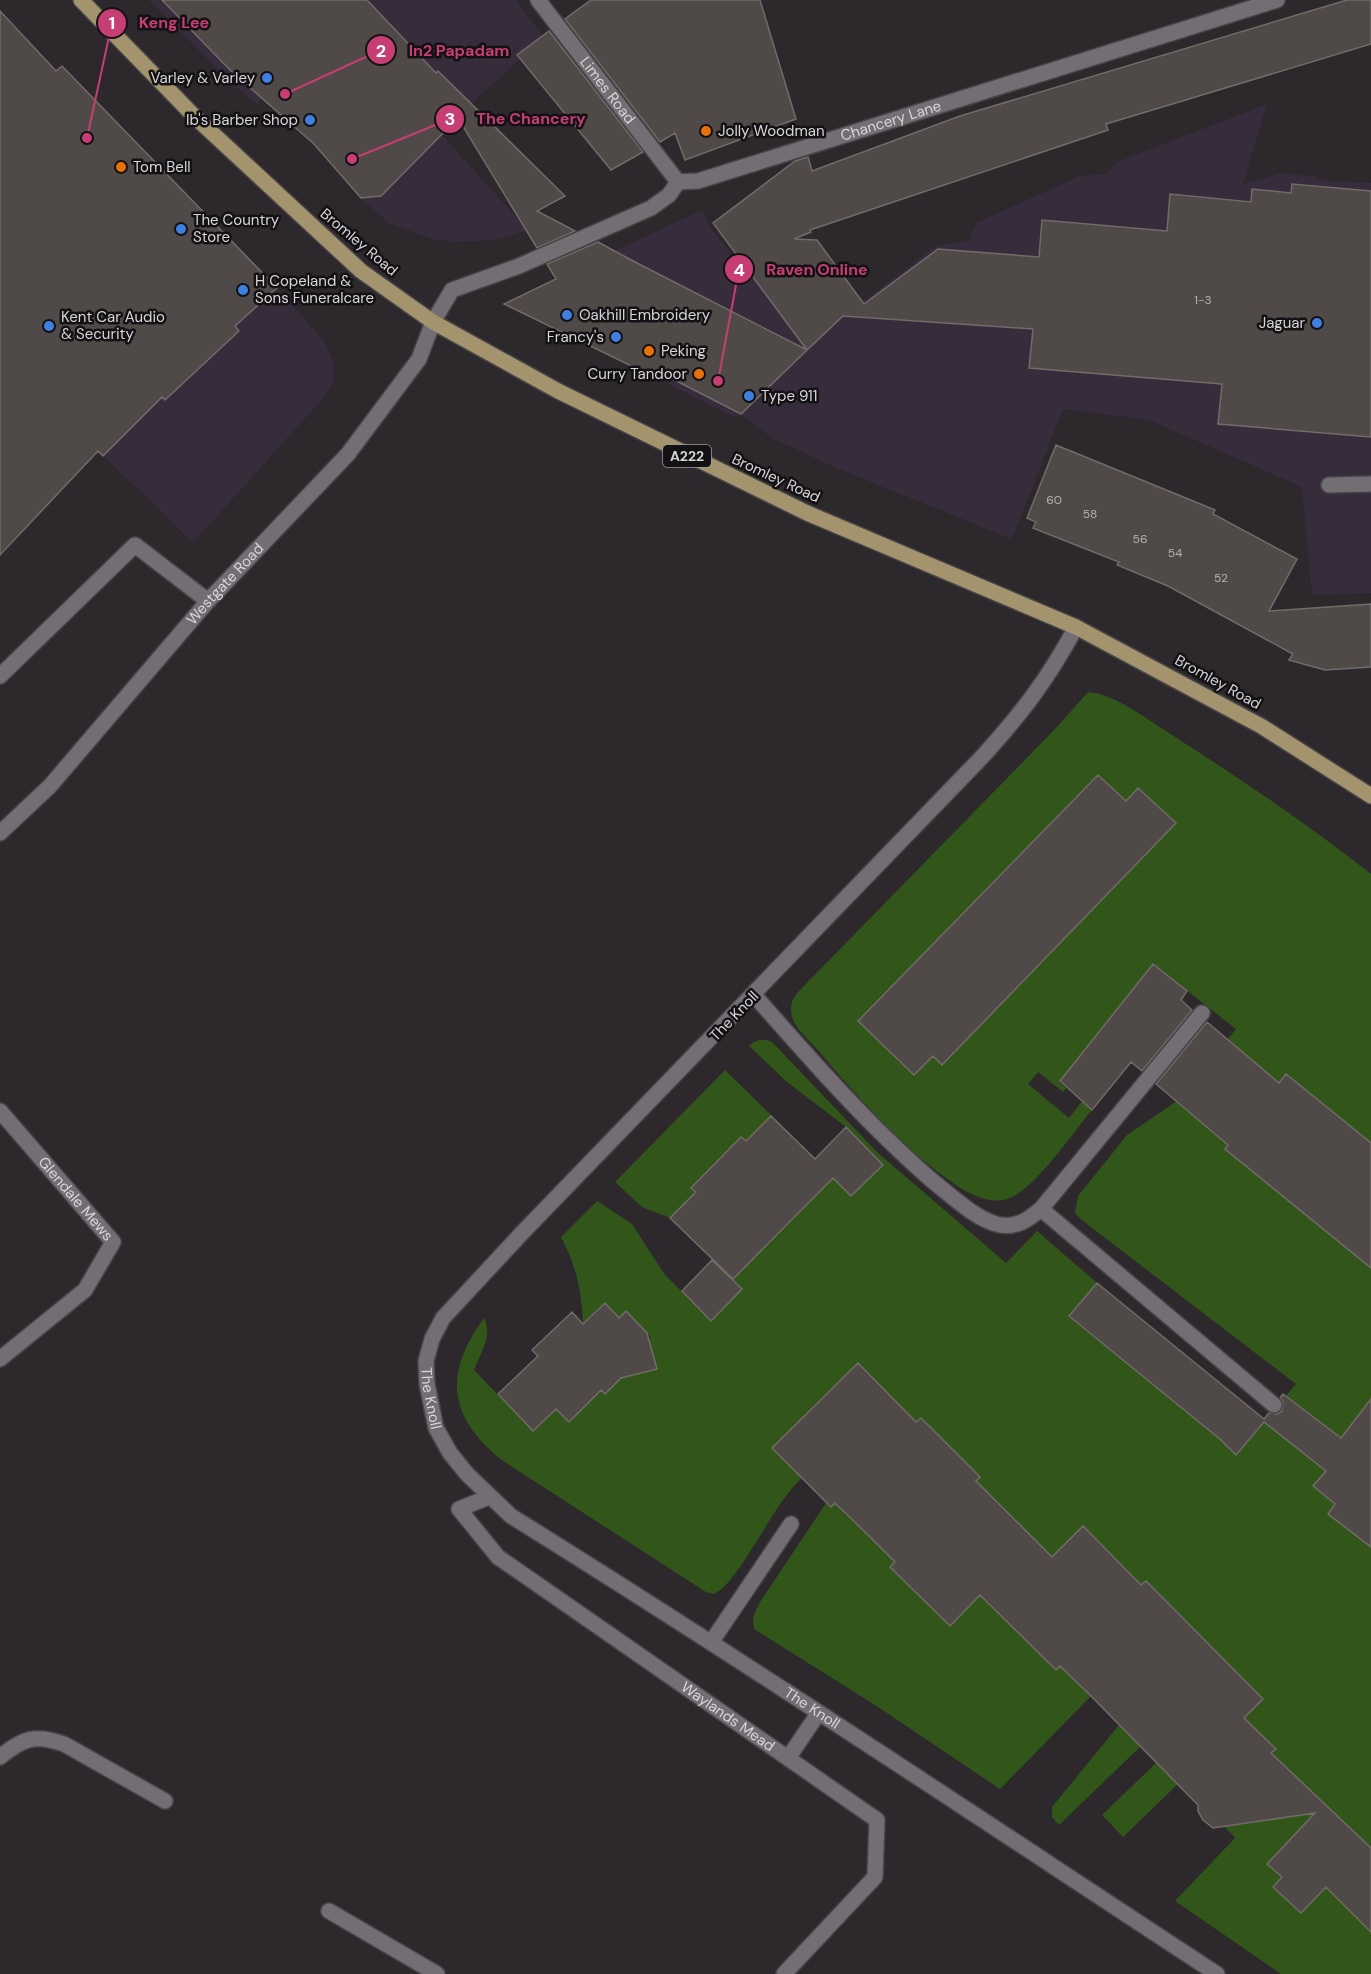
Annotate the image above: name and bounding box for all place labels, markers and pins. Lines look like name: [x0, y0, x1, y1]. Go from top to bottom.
callout: Keng Lee: [97, 6, 221, 40]
callout: In2 Papadam: [366, 33, 521, 67]
place label: Varley & Varley: [150, 68, 256, 88]
marker: Varley & Varley: [260, 71, 274, 85]
callout: The Chancery: [435, 102, 598, 136]
place label: Ib's Barber Shop: [186, 110, 298, 130]
marker: Ib's Barber Shop: [303, 113, 317, 127]
place label: Jolly Woodman: [718, 121, 825, 141]
marker: Jolly Woodman: [699, 124, 713, 138]
place label: Tom Bell: [133, 157, 191, 177]
marker: Tom Bell: [114, 160, 128, 174]
place label: The Country Store: [193, 210, 280, 247]
marker: The Country Store: [174, 222, 188, 236]
callout: Raven Online: [724, 252, 879, 286]
place label: H Copeland & Sons Funeralcare: [255, 271, 374, 308]
marker: H Copeland & Sons Funeralcare: [236, 283, 250, 297]
place label: Oakhill Embroidery: [579, 305, 711, 325]
place label: Kent Car Audio & Security: [61, 307, 165, 344]
marker: Oakhill Embroidery: [560, 308, 574, 322]
place label: Jaguar: [1259, 313, 1305, 333]
marker: Jaguar: [1310, 316, 1324, 330]
marker: Kent Car Audio & Security: [42, 319, 56, 333]
place label: Francy's: [547, 327, 604, 347]
marker: Francy's: [609, 330, 623, 344]
place label: Peking: [661, 341, 706, 361]
marker: Peking: [642, 344, 656, 358]
place label: Curry Tandoor: [587, 364, 687, 384]
marker: Curry Tandoor: [692, 367, 706, 381]
place label: Type 911: [761, 386, 817, 406]
marker: Type 911: [742, 389, 756, 403]

